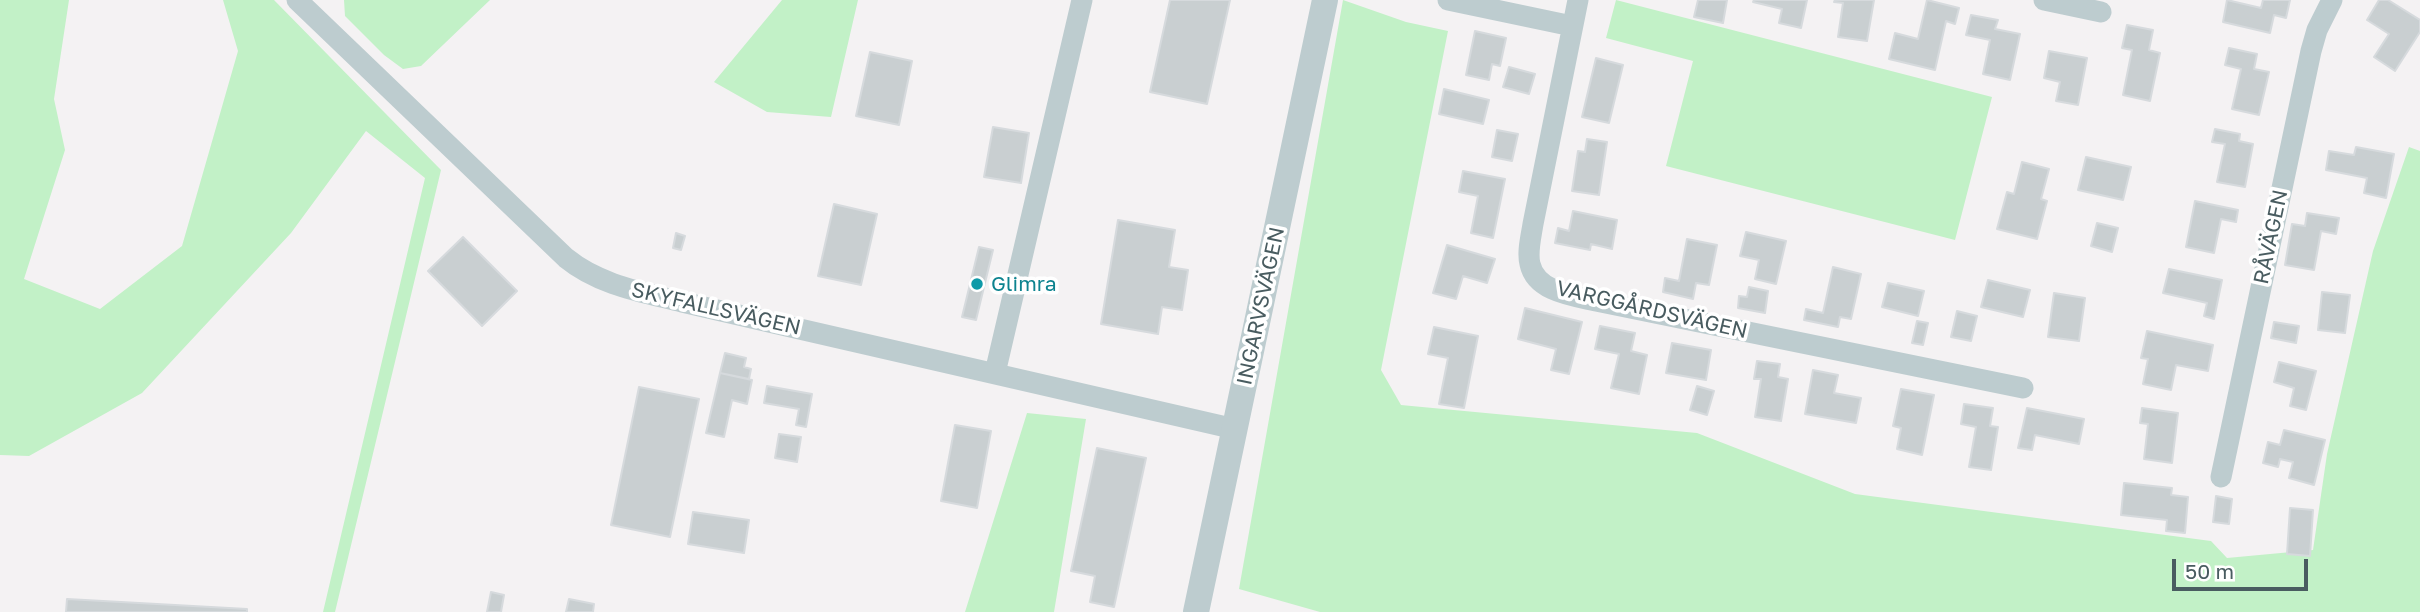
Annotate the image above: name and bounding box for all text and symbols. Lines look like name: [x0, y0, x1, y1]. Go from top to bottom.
street label: RÅVÄGEN: [2249, 187, 2293, 287]
street label: INGARVSVÄGEN: [1232, 225, 1290, 387]
place label: Glimra: [991, 271, 1057, 297]
marker: Glimra: [969, 276, 985, 292]
street label: VARGGÅRDSVÄGEN: [1554, 276, 1750, 344]
street label: SKYFALLSVÄGEN: [629, 277, 803, 341]
scale bar: [2175, 546, 2312, 590]
text: 50 m: [2185, 558, 2234, 584]

